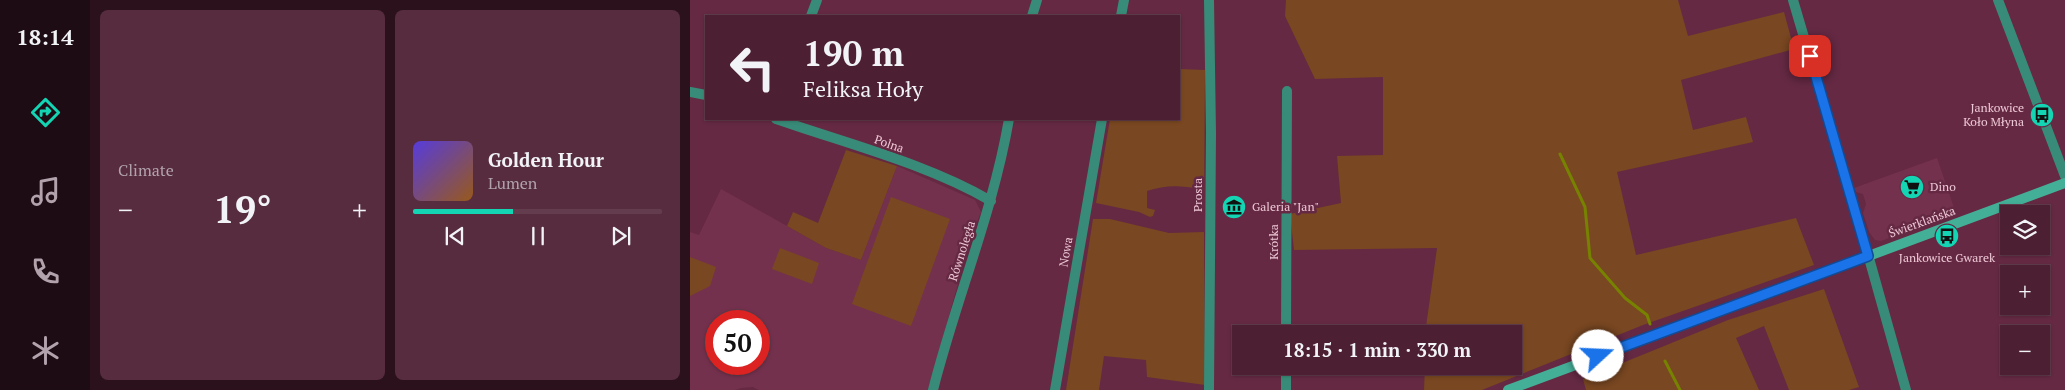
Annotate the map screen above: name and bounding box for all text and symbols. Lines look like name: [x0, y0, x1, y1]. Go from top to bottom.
text: 18:14: [16, 22, 74, 51]
text: 190 m: [803, 30, 904, 76]
icon: left: [720, 35, 785, 100]
pin: [1789, 35, 1831, 77]
icon: arrive: [1796, 42, 1824, 70]
text: Feliksa Hoły: [803, 74, 923, 103]
icon: directions: [28, 95, 63, 130]
place label: Jankowice Koło Młyna: [1963, 100, 2024, 129]
bus stop icon: Jankowice Koło Młyna: [2029, 102, 2055, 128]
street label: Polna: [872, 132, 906, 156]
text: Golden Hour: [488, 147, 604, 172]
text: Climate: [118, 159, 174, 181]
text: Lumen: [488, 172, 537, 194]
icon: music: [28, 174, 63, 209]
supermarket icon: Dino: [1899, 174, 1925, 200]
street label: Prosta: [1190, 178, 1205, 212]
place label: Dino: [1930, 179, 1956, 194]
text: 19°: [213, 184, 272, 234]
text: −: [118, 191, 133, 228]
text: +: [352, 191, 367, 228]
museum icon: Galeria "Jan": [1221, 194, 1247, 220]
place label: Galeria "Jan": [1252, 199, 1319, 214]
street label: Świerklańska: [1886, 203, 1957, 241]
map controls: [2000, 205, 2050, 375]
button: layers: [2000, 205, 2050, 255]
street label: Równoległa: [945, 219, 978, 283]
icon: previous: [441, 222, 469, 250]
icon: pause: [524, 222, 552, 250]
icon: next: [607, 222, 635, 250]
bus stop icon: Jankowice Gwarek: [1934, 223, 1960, 249]
street label: Krótka: [1266, 224, 1281, 260]
street label: Nowa: [1056, 236, 1076, 268]
place label: Jankowice Gwarek: [1899, 250, 1996, 265]
icon: phone: [28, 254, 63, 289]
button: +: [2000, 265, 2050, 315]
speed limit sign: 50: [705, 310, 770, 375]
button: −: [2000, 325, 2050, 375]
position arrow: [1571, 329, 1623, 381]
icon: climate: [28, 333, 63, 368]
text: 18:15 · 1 min · 330 m: [1283, 337, 1471, 362]

